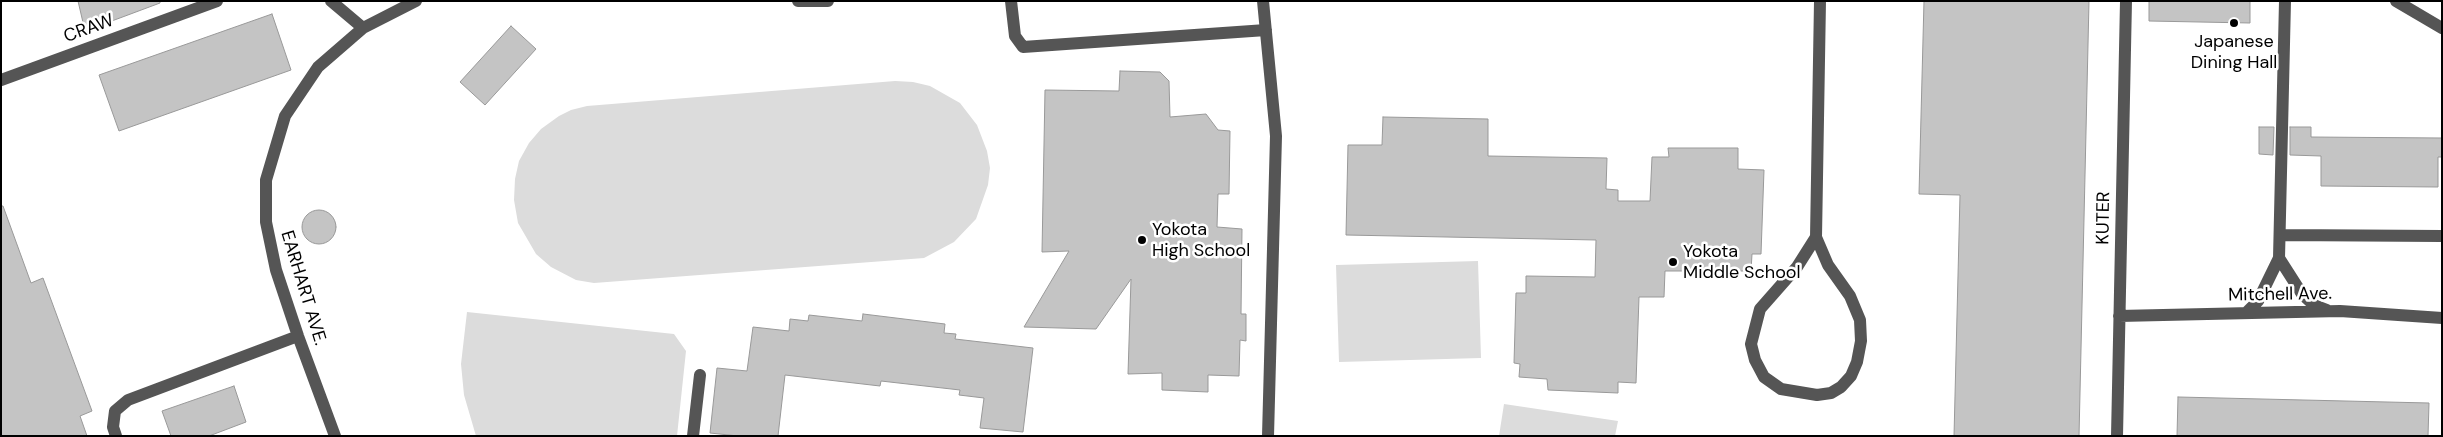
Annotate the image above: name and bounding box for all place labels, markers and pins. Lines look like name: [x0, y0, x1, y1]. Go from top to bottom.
marker: Japanese Dining Hall: [2228, 17, 2240, 29]
place label: Japanese Dining Hall: [2191, 31, 2277, 74]
place label: Yokota High School: [1152, 219, 1250, 262]
marker: Yokota High School: [1136, 234, 1148, 246]
place label: Yokota Middle School: [1683, 241, 1801, 284]
marker: Yokota Middle School: [1667, 256, 1679, 268]

